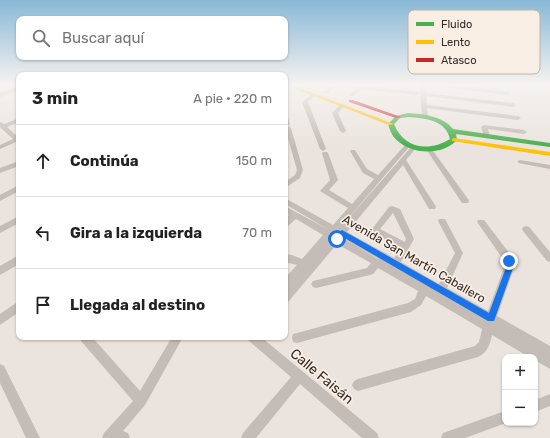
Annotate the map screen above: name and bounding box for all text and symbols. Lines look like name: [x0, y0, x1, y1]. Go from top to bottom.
legend: [408, 10, 540, 74]
search box: [16, 16, 288, 60]
text: Fluido: [441, 18, 472, 31]
icon: search: [30, 27, 52, 49]
text: Buscar aquí: [62, 29, 144, 47]
text: Lento: [441, 36, 470, 49]
text: Atasco: [441, 54, 476, 67]
text: 3 min: [32, 88, 78, 108]
text: A pie · 220 m: [193, 91, 272, 106]
icon: ahead: [32, 150, 54, 172]
text: Continúa: [70, 152, 139, 170]
text: 150 m: [236, 153, 272, 168]
street label: Avenida San Martín Caballero: [340, 212, 488, 306]
icon: left: [32, 222, 54, 244]
text: Gira a la izquierda: [70, 224, 202, 242]
text: 70 m: [242, 225, 272, 240]
route start: [328, 230, 346, 248]
route end: [500, 252, 518, 270]
icon: arrive: [32, 294, 54, 316]
text: Llegada al destino: [70, 296, 205, 314]
street label: Calle Faisán: [287, 345, 357, 408]
map controls: [502, 354, 538, 426]
button: +: [502, 354, 538, 390]
button: −: [502, 390, 538, 426]

